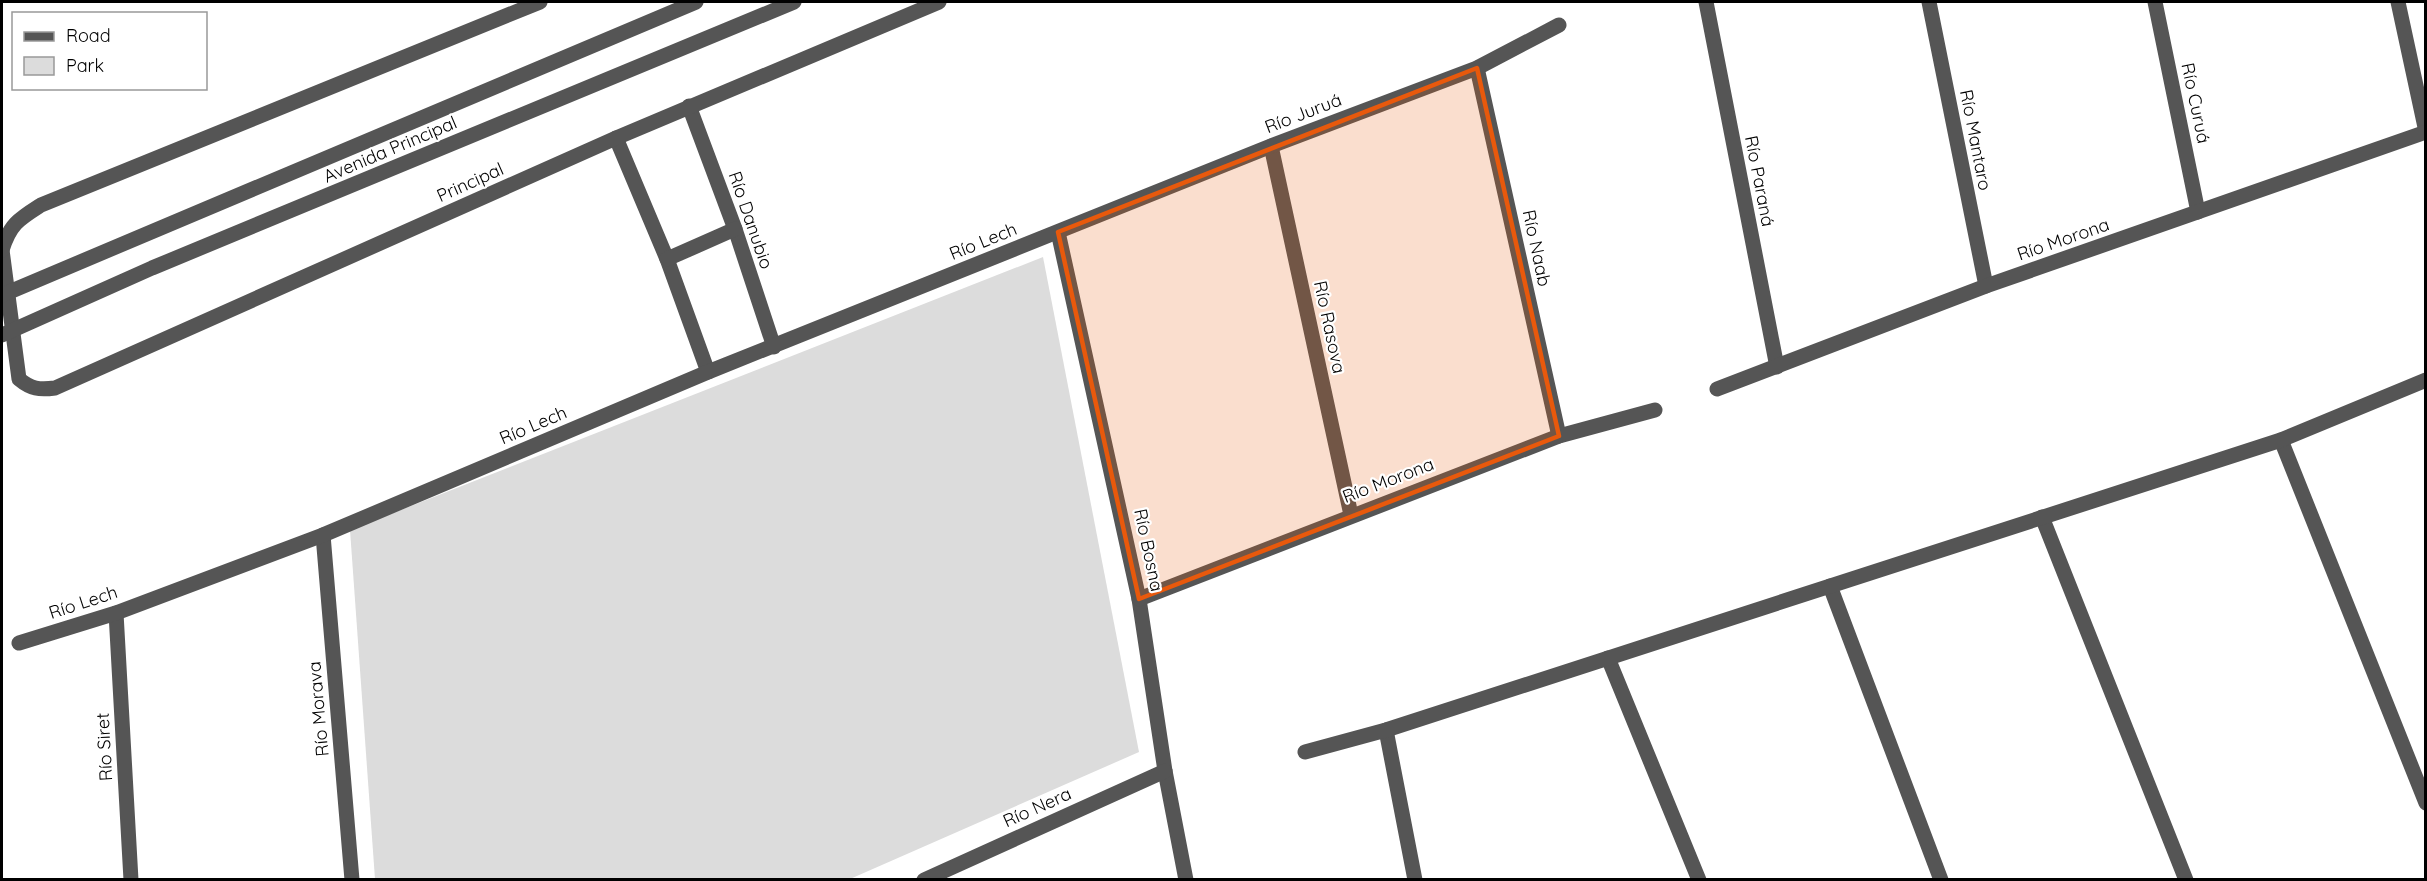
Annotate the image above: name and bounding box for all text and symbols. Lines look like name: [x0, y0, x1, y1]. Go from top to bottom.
legend: [12, 12, 207, 90]
text: Road: [66, 24, 111, 47]
text: Park: [66, 54, 104, 77]
street label: Río Curuá: [2176, 61, 2216, 145]
street label: Río Juruá: [1261, 88, 1345, 138]
street label: Río Mantaro: [1955, 88, 1997, 192]
street label: Avenida Principal: [320, 111, 460, 187]
street label: Río Paraná: [1740, 134, 1780, 228]
street label: Principal: [433, 157, 507, 207]
street label: Río Danubio: [724, 168, 778, 272]
street label: Río Naab: [1518, 208, 1556, 288]
street label: Río Morona: [2014, 212, 2112, 266]
street label: Río Lech: [946, 217, 1020, 265]
street label: Río Rasova: [1309, 278, 1351, 376]
street label: Río Lech: [496, 401, 570, 449]
street label: Río Morona: [1339, 452, 1437, 508]
street label: Río Bosna: [1129, 507, 1169, 593]
street label: Río Lech: [46, 580, 120, 624]
street label: Río Morava: [302, 661, 334, 757]
street label: Río Siret: [91, 712, 117, 782]
street label: Río Nera: [999, 782, 1075, 832]

